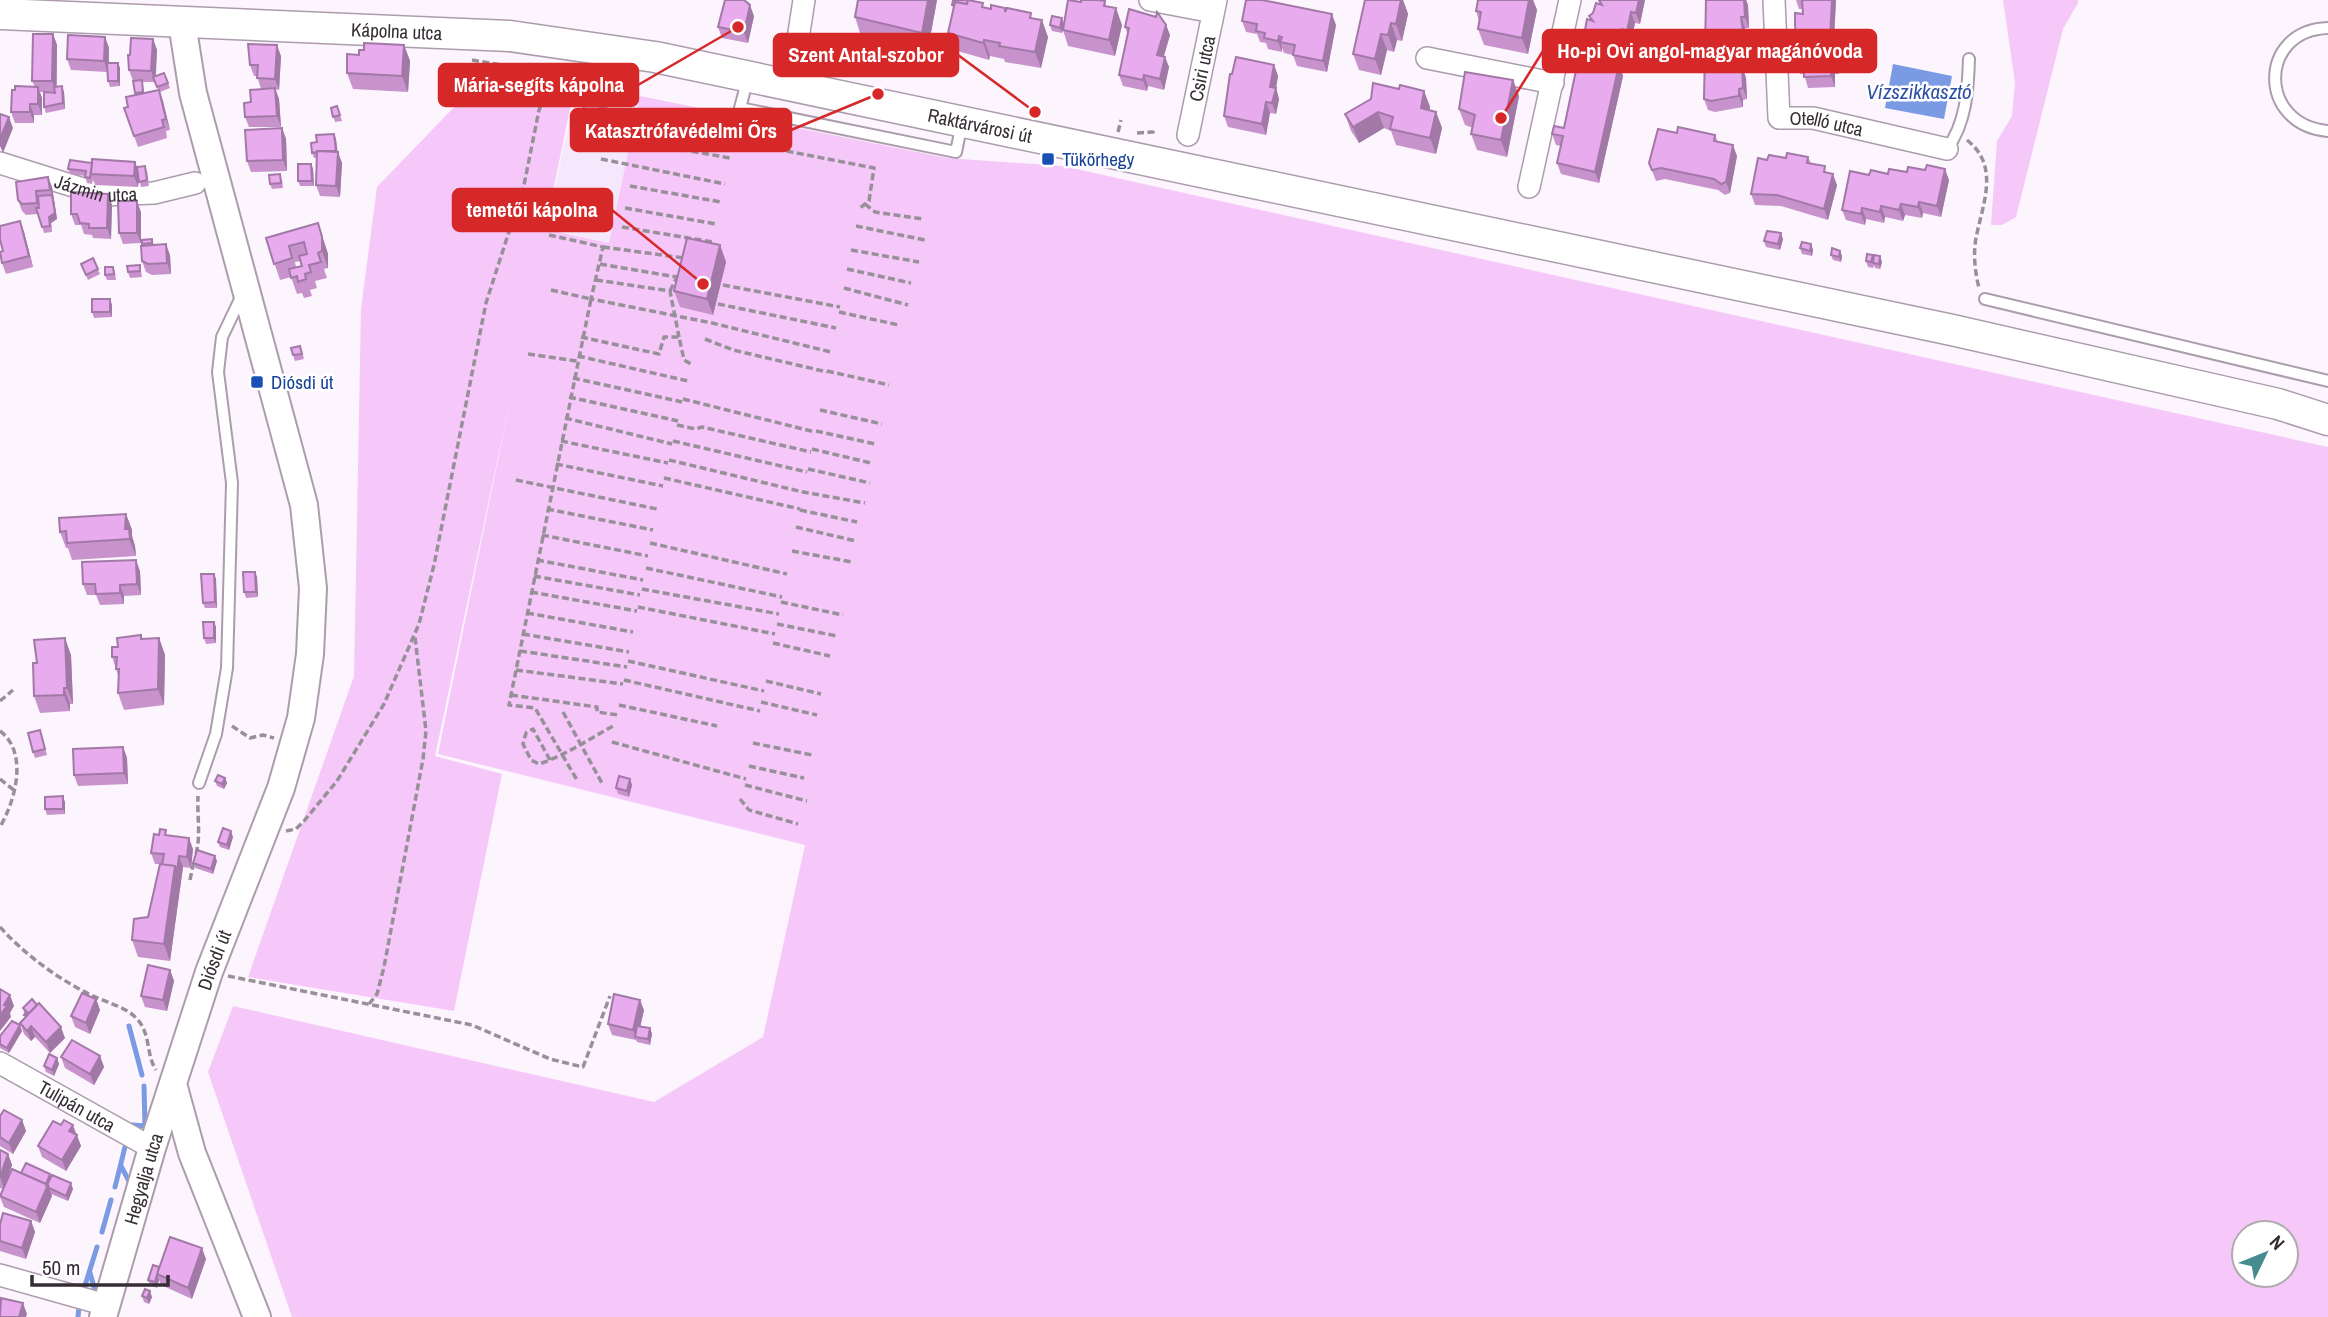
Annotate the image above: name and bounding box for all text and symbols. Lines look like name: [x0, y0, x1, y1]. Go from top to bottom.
street label: Kápolna utca: [351, 16, 443, 46]
callout: Ho-pi Ovi angol-magyar magánóvoda: [1543, 30, 1876, 72]
street label: Csiri utca: [1182, 33, 1221, 104]
callout: Szent Antal-szobor: [774, 34, 958, 76]
text: Ho-pi Ovi angol-magyar magánóvoda: [1557, 36, 1863, 65]
text: Szent Antal-szobor: [788, 40, 944, 69]
callout: Mária-segíts kápolna: [439, 64, 638, 106]
text: Mária-segíts kápolna: [454, 70, 625, 99]
water label: Vízszikkasztó: [1866, 77, 1972, 106]
street label: Raktárvárosi út: [925, 102, 1035, 149]
street label: Otelló utca: [1790, 105, 1866, 142]
callout: Katasztrófavédelmi Őrs: [571, 109, 791, 151]
text: Katasztrófavédelmi Őrs: [585, 116, 777, 145]
place label: Tükörhegy: [1062, 146, 1134, 172]
marker: Tükörhegy: [1040, 151, 1056, 167]
street label: Jázmin utca: [51, 168, 138, 208]
callout: temetői kápolna: [453, 189, 612, 231]
text: temetői kápolna: [466, 195, 598, 224]
place label: Diósdi út: [271, 369, 334, 395]
marker: Diósdi út: [249, 374, 265, 390]
street label: Diósdi út: [191, 925, 237, 993]
street label: Tulipán utca: [34, 1074, 120, 1138]
street label: Hegyalja utca: [117, 1129, 169, 1228]
north arrow: [2230, 1219, 2300, 1289]
text: N: [2264, 1229, 2291, 1255]
scale bar: [32, 1244, 168, 1288]
text: 50 m: [42, 1253, 80, 1282]

